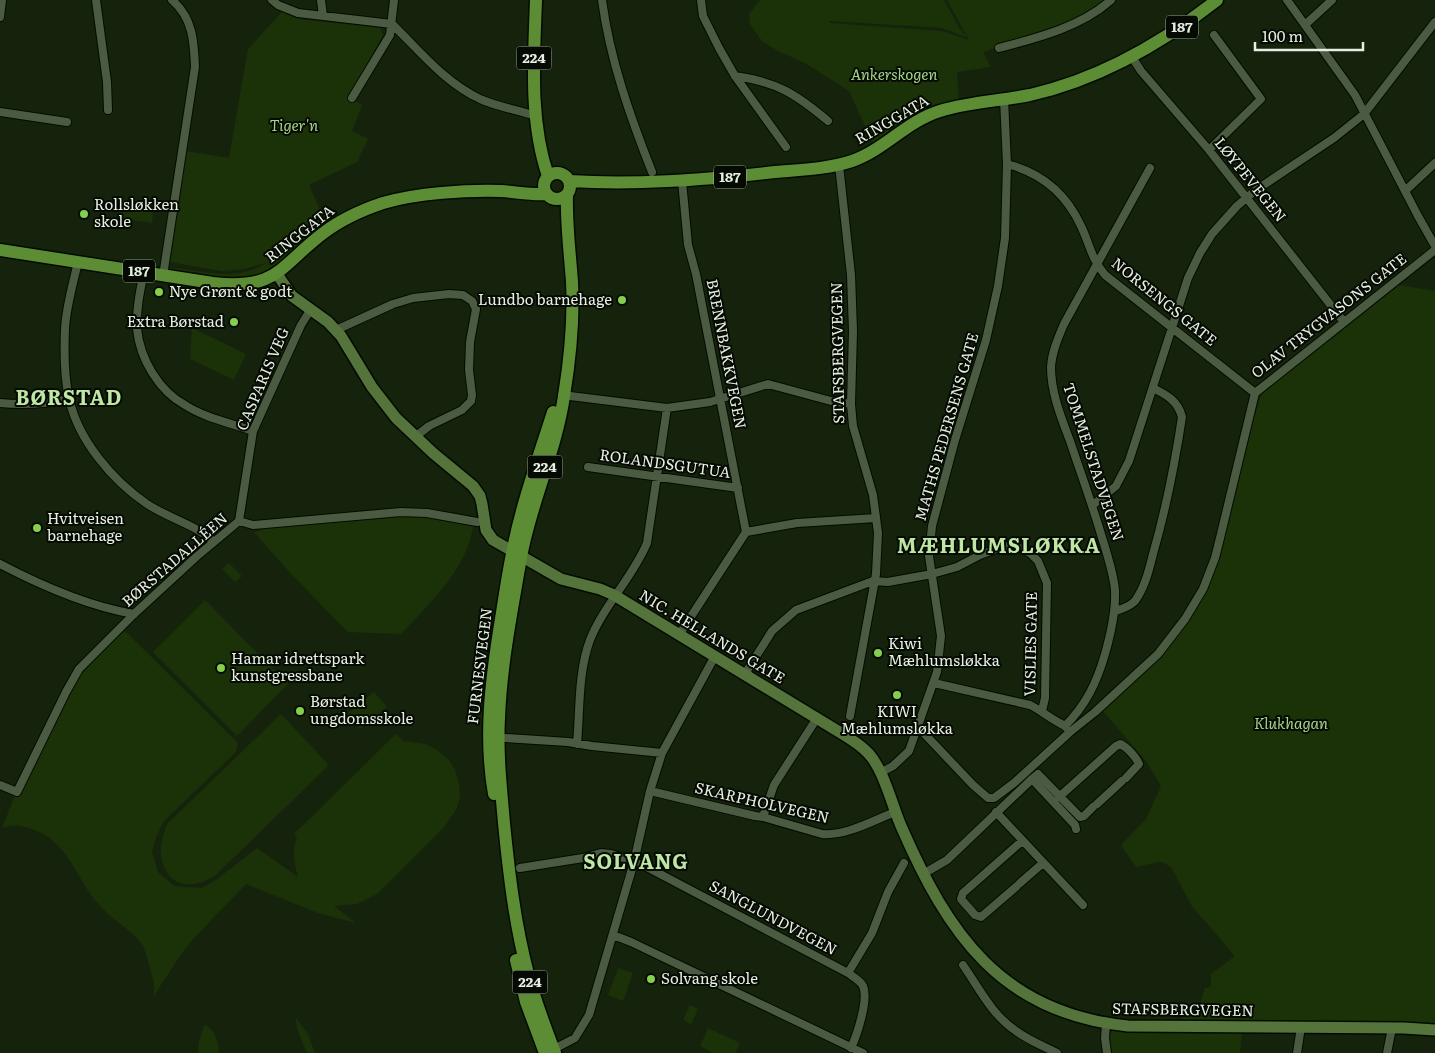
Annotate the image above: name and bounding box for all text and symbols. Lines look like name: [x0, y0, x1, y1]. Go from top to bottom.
road number: 187: [1166, 16, 1198, 38]
scale bar: [1255, 20, 1362, 52]
text: 100 m: [1262, 24, 1303, 47]
road number: 224: [516, 46, 552, 70]
park label: Ankerskogen: [851, 62, 937, 85]
street label: RINGGATA: [850, 88, 933, 149]
park label: Tiger'n: [270, 113, 318, 136]
street label: LØYPEVEGEN: [1210, 132, 1293, 226]
road number: 187: [714, 166, 746, 188]
place label: Rollsløkken skole: [94, 192, 179, 232]
street label: RINGGATA: [260, 198, 338, 267]
marker: Rollsløkken skole: [78, 208, 90, 220]
street label: OLAV TRYGVASONS GATE: [1245, 247, 1411, 383]
street label: NORSENGS GATE: [1107, 251, 1223, 351]
road number: 187: [123, 260, 155, 282]
street label: BRENNBAKKVEGEN: [702, 277, 753, 431]
place label: Nye Grønt & godt: [169, 279, 292, 302]
street label: STAFSBERGVEGEN: [824, 282, 849, 424]
marker: Nye Grønt & godt: [153, 286, 165, 298]
place label: Lundbo barnehage: [478, 287, 612, 310]
marker: Lundbo barnehage: [616, 294, 628, 306]
place label: Extra Børstad: [127, 309, 224, 332]
marker: Extra Børstad: [228, 316, 240, 328]
street label: CASPARIS VEG: [229, 323, 294, 434]
street label: MATHS PEDERSENS GATE: [908, 330, 983, 523]
street label: TOMMELSTADVEGEN: [1058, 379, 1131, 544]
district label: BØRSTAD: [16, 381, 122, 411]
street label: ROLANDSGUTUA: [598, 442, 732, 483]
road number: 224: [528, 456, 562, 478]
place label: Hvitveisen barnehage: [47, 506, 124, 546]
street label: BØRSTADALLÉEN: [116, 506, 232, 611]
marker: Hvitveisen barnehage: [31, 522, 43, 534]
district label: MÆHLUMSLØKKA: [897, 529, 1101, 559]
street label: NIC. HELLANDS GATE: [635, 583, 790, 689]
street label: VISLIES GATE: [1017, 591, 1042, 697]
street label: FURNESVEGEN: [460, 606, 497, 725]
place label: Kiwi Mæhlumsløkka: [888, 631, 1001, 671]
place label: Hamar idrettspark kunstgressbane: [231, 646, 365, 686]
marker: Kiwi Mæhlumsløkka: [872, 647, 884, 659]
marker: Hamar idrettspark kunstgressbane: [215, 662, 227, 674]
place label: Børstad ungdomsskole: [310, 689, 414, 729]
marker: KIWI Mæhlumsløkka: [891, 689, 903, 701]
place label: KIWI Mæhlumsløkka: [841, 699, 954, 739]
marker: Børstad ungdomsskole: [294, 705, 306, 717]
park label: Klukhagan: [1254, 711, 1328, 734]
street label: SKARPHOLVEGEN: [693, 775, 832, 828]
district label: SOLVANG: [583, 845, 689, 875]
street label: SANGLUNDVEGEN: [706, 873, 842, 960]
place label: Solvang skole: [661, 966, 758, 989]
road number: 224: [512, 970, 548, 994]
marker: Solvang skole: [645, 973, 657, 985]
street label: STAFSBERGVEGEN: [1112, 996, 1254, 1021]

